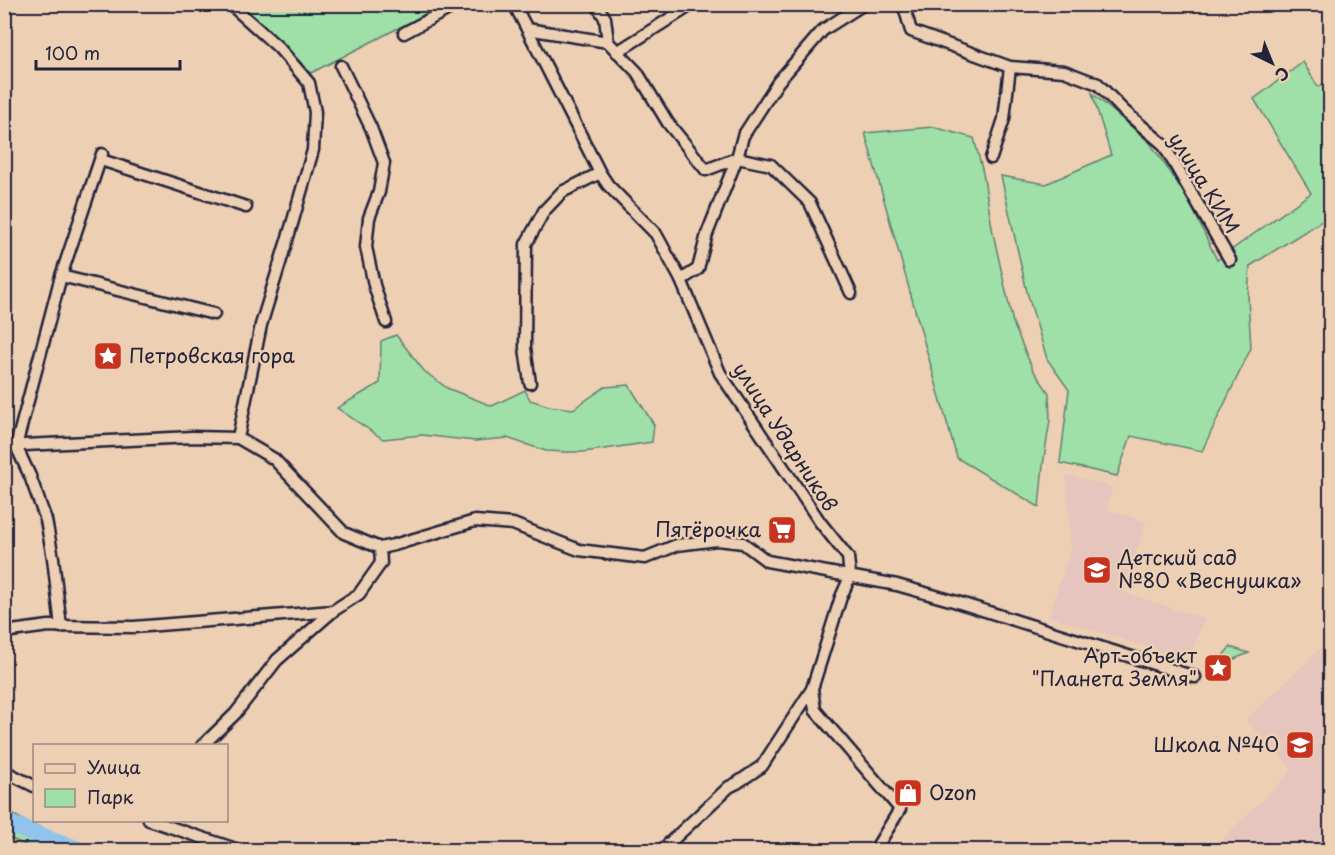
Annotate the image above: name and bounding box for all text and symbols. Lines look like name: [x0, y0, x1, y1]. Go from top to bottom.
scale bar: [36, 33, 180, 71]
north arrow: [1242, 33, 1302, 93]
text: 100 m: [45, 39, 100, 66]
text: С: [1270, 62, 1296, 88]
street label: улица КИМ: [1162, 126, 1248, 239]
place icon: Петровская гора: [92, 340, 124, 372]
place label: Петровская гора: [129, 340, 295, 370]
street label: улица Ударников: [726, 356, 845, 517]
place label: Пятёрочка: [655, 514, 761, 544]
supermarket icon: Пятёрочка: [766, 514, 798, 546]
place label: Детский сад №80 «Веснушка»: [1117, 542, 1302, 595]
school or university icon: Детский сад №80 «Веснушка»: [1081, 554, 1113, 586]
place label: Арт-объект "Планета Земля": [1031, 640, 1197, 693]
place icon: Арт-объект "Планета Земля": [1202, 652, 1234, 684]
place label: Школа №40: [1154, 729, 1279, 759]
school or university icon: Школа №40: [1284, 729, 1316, 761]
legend: [33, 744, 228, 822]
text: Улица: [87, 753, 141, 780]
shop icon: Ozon: [892, 777, 924, 809]
place label: Ozon: [929, 777, 977, 807]
text: Парк: [87, 783, 134, 810]

